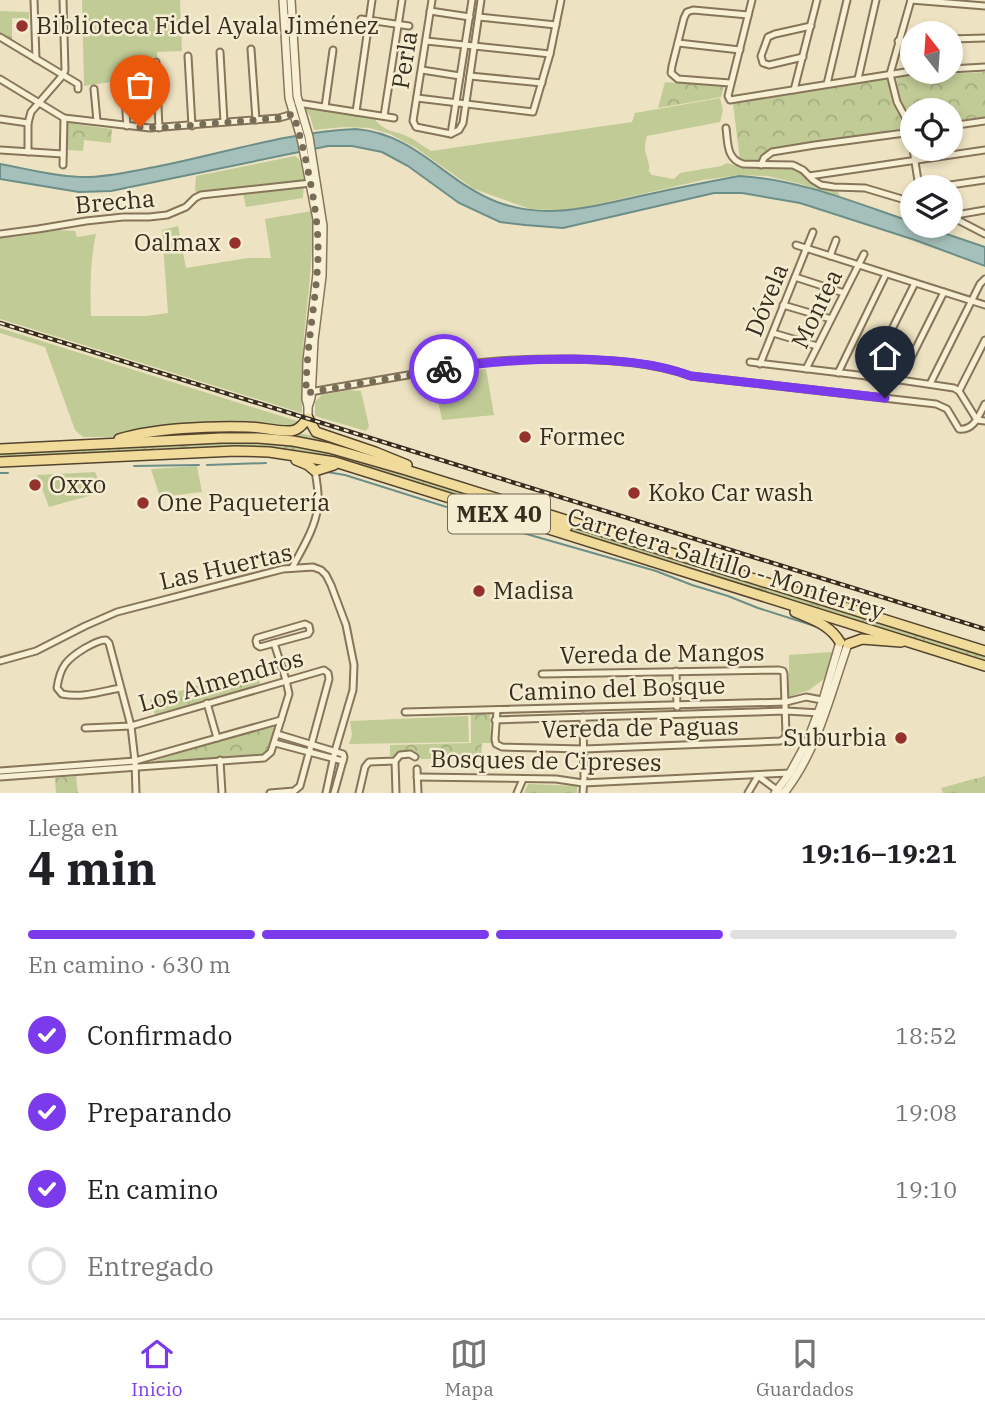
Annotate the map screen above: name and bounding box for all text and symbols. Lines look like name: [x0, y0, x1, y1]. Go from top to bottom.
place label: Biblioteca Fidel Ayala Jiménez: [36, 9, 379, 41]
marker: Biblioteca Fidel Ayala Jiménez: [14, 18, 30, 34]
north arrow: [900, 21, 962, 84]
map controls: [900, 21, 963, 238]
street label: Perla: [384, 29, 424, 91]
pin: [110, 55, 170, 127]
icon: bag: [121, 66, 159, 104]
button: locate: [900, 98, 963, 161]
button: layers: [900, 175, 963, 238]
street label: Brecha: [74, 182, 156, 220]
place label: Oalmax: [134, 226, 221, 258]
marker: Oalmax: [227, 235, 243, 251]
street label: Dóvela: [737, 258, 795, 341]
street label: Montea: [783, 264, 849, 354]
pin: [855, 326, 915, 398]
courier: [409, 334, 479, 404]
icon: home: [866, 337, 904, 375]
icon: bike: [425, 350, 463, 388]
place label: Formec: [539, 420, 625, 452]
marker: Formec: [517, 429, 533, 445]
place label: Oxxo: [49, 468, 106, 500]
place label: Koko Car wash: [648, 476, 814, 508]
marker: Oxxo: [27, 477, 43, 493]
marker: Koko Car wash: [626, 485, 642, 501]
place label: One Paquetería: [157, 486, 330, 518]
road number: MEX 40: [448, 494, 550, 534]
marker: One Paquetería: [135, 495, 151, 511]
street label: Carretera Saltillo - Monterrey: [564, 499, 889, 627]
street label: Las Huertas: [156, 535, 295, 597]
place label: Madisa: [493, 574, 574, 606]
marker: Madisa: [471, 583, 487, 599]
street label: Vereda de Mangos: [559, 635, 765, 671]
street label: Los Almendros: [135, 641, 307, 719]
street label: Camino del Bosque: [508, 668, 726, 708]
street label: Vereda de Paguas: [541, 709, 739, 745]
place label: Suburbia: [783, 721, 887, 753]
marker: Suburbia: [893, 730, 909, 746]
street label: Bosques de Cipreses: [430, 742, 662, 778]
text: Llega en: [28, 812, 118, 842]
text: 19:16–19:21: [801, 836, 957, 870]
text: 4 min: [28, 838, 157, 898]
text: En camino · 630 m: [28, 949, 231, 979]
icon: check: [28, 1016, 66, 1054]
text: Confirmado: [87, 1018, 232, 1052]
text: 18:52: [895, 1020, 957, 1050]
icon: check: [28, 1093, 66, 1131]
text: Preparando: [87, 1095, 232, 1129]
text: 19:08: [895, 1097, 957, 1127]
icon: check: [28, 1170, 66, 1208]
text: En camino: [87, 1172, 218, 1206]
text: 19:10: [895, 1174, 957, 1204]
text: Entregado: [87, 1249, 214, 1283]
tab: Inicio: [131, 1335, 182, 1401]
tab: Mapa: [445, 1335, 494, 1401]
tab: Guardados: [756, 1335, 854, 1401]

